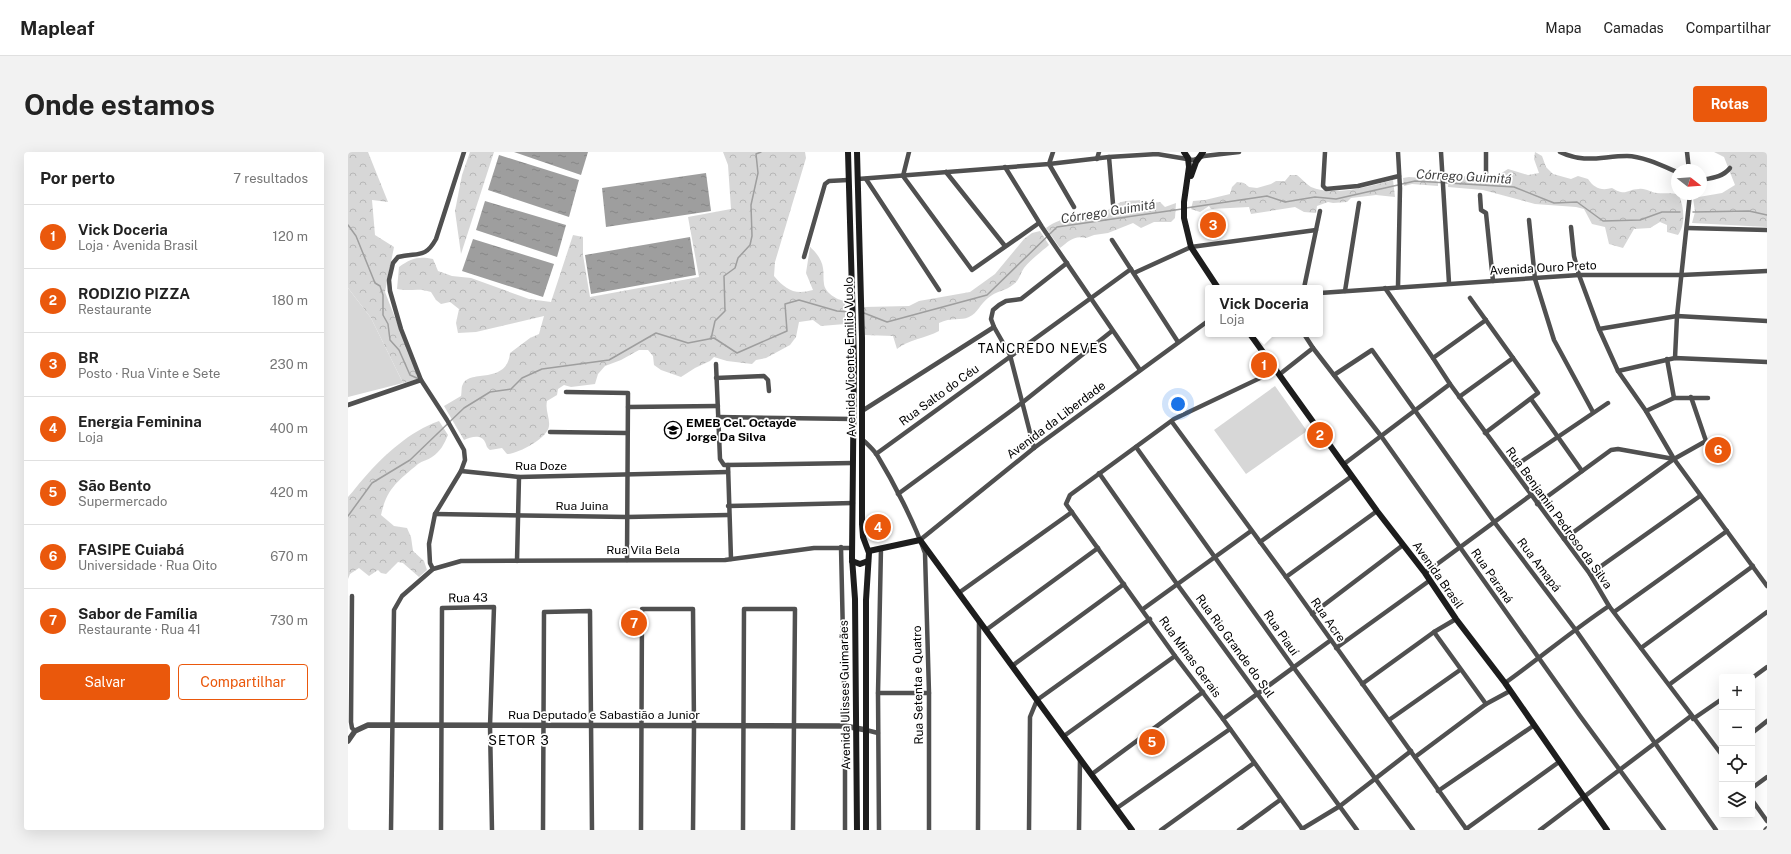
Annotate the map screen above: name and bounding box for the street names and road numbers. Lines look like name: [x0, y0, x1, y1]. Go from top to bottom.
street label: Avenida Ouro Preto: [1489, 258, 1597, 278]
street label: Avenida Vicente Emilio Vuolo: [842, 276, 858, 437]
street label: Rua Salto do Céu: [896, 361, 982, 429]
street label: Avenida da Liberdade: [1004, 378, 1108, 462]
street label: Rua Benjamin Pedroso da Silva: [1503, 444, 1615, 592]
street label: Rua Doze: [515, 459, 567, 473]
street label: Rua Juina: [556, 499, 608, 513]
street label: Rua Amapá: [1514, 535, 1564, 595]
street label: Avenida Brasil: [1410, 539, 1467, 612]
street label: Rua Vila Bela: [606, 543, 680, 557]
street label: Rua Paraná: [1468, 546, 1516, 606]
street label: Rua 43: [448, 591, 488, 605]
street label: Rua Rio Grande do Sul: [1193, 592, 1277, 701]
street label: Rua Acre: [1308, 595, 1348, 645]
street label: Rua Piauí: [1260, 608, 1302, 659]
street label: Rua Minas Gerais: [1156, 614, 1224, 700]
street label: Avenida Ulisses Guimarães: [837, 620, 853, 770]
street label: Rua Setenta e Quatro: [910, 625, 926, 745]
street label: Rua Deputado e Sabastião a Junior: [508, 708, 700, 722]

